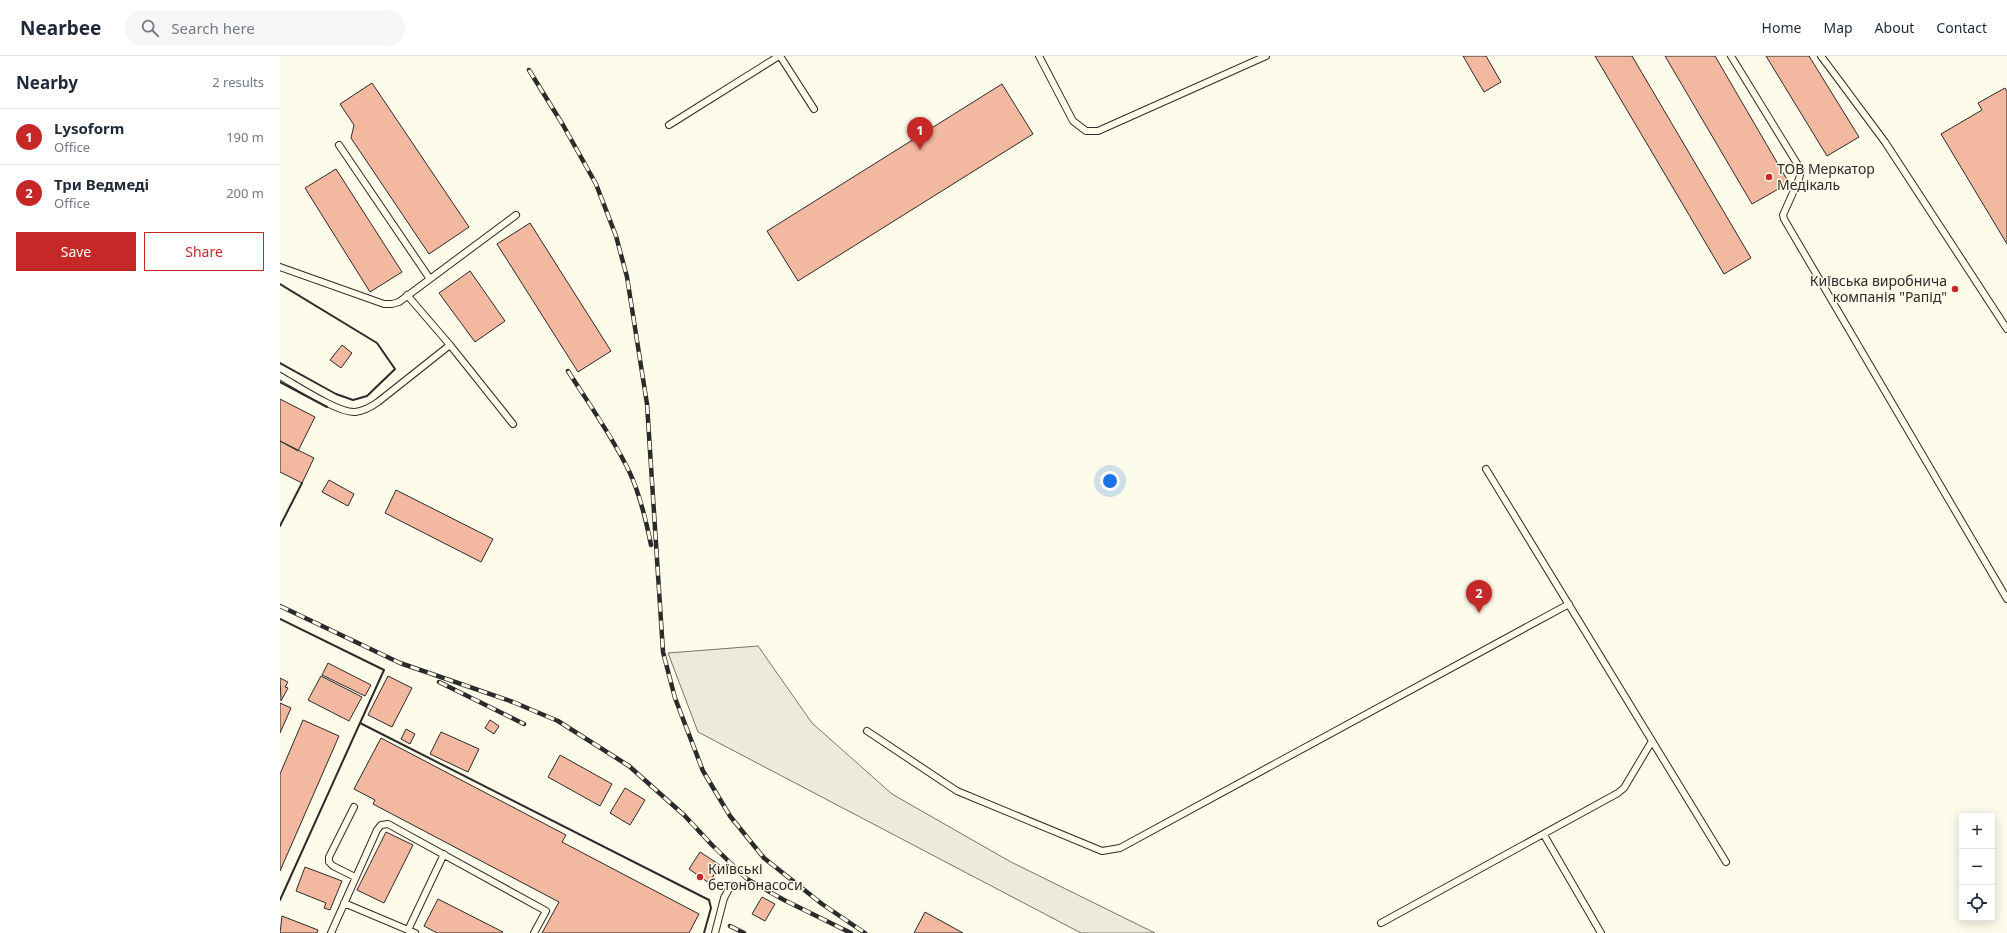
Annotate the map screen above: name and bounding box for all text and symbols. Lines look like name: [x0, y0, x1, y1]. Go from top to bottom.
search box: [125, 10, 405, 46]
text: Nearbee: [20, 15, 101, 41]
icon: search: [139, 17, 161, 39]
text: Search here: [171, 18, 255, 38]
text: Home: [1762, 18, 1801, 37]
text: Map: [1823, 18, 1853, 37]
text: About: [1875, 18, 1914, 37]
text: Contact: [1936, 18, 1987, 37]
text: Nearby: [16, 71, 78, 94]
text: 2 results: [212, 73, 264, 91]
pin: 1: [907, 117, 933, 150]
text: Lysoform: [54, 118, 124, 138]
text: 1: [25, 128, 33, 146]
text: 190 m: [226, 128, 264, 146]
text: Office: [54, 138, 90, 156]
place label: ТОВ Меркатор Медікаль: [1777, 159, 1875, 194]
marker: ТОВ Меркатор Медікаль: [1764, 172, 1774, 182]
text: Три Ведмеді: [54, 174, 149, 194]
text: 2: [25, 184, 33, 202]
text: 200 m: [226, 184, 264, 202]
text: Office: [54, 194, 90, 212]
button: Save: [16, 232, 136, 271]
button: Share: [144, 232, 264, 271]
place label: Київська виробнича компанія "Рапід": [1810, 271, 1947, 306]
marker: Київська виробнича компанія "Рапід": [1950, 284, 1960, 294]
your location: [1100, 471, 1120, 491]
pin: 2: [1466, 580, 1492, 613]
map controls: [1959, 813, 1995, 921]
button: +: [1959, 813, 1995, 849]
button: −: [1959, 849, 1995, 885]
place label: Київські бетононасоси: [708, 859, 803, 894]
marker: Київські бетононасоси: [695, 872, 705, 882]
button: locate: [1959, 885, 1995, 921]

